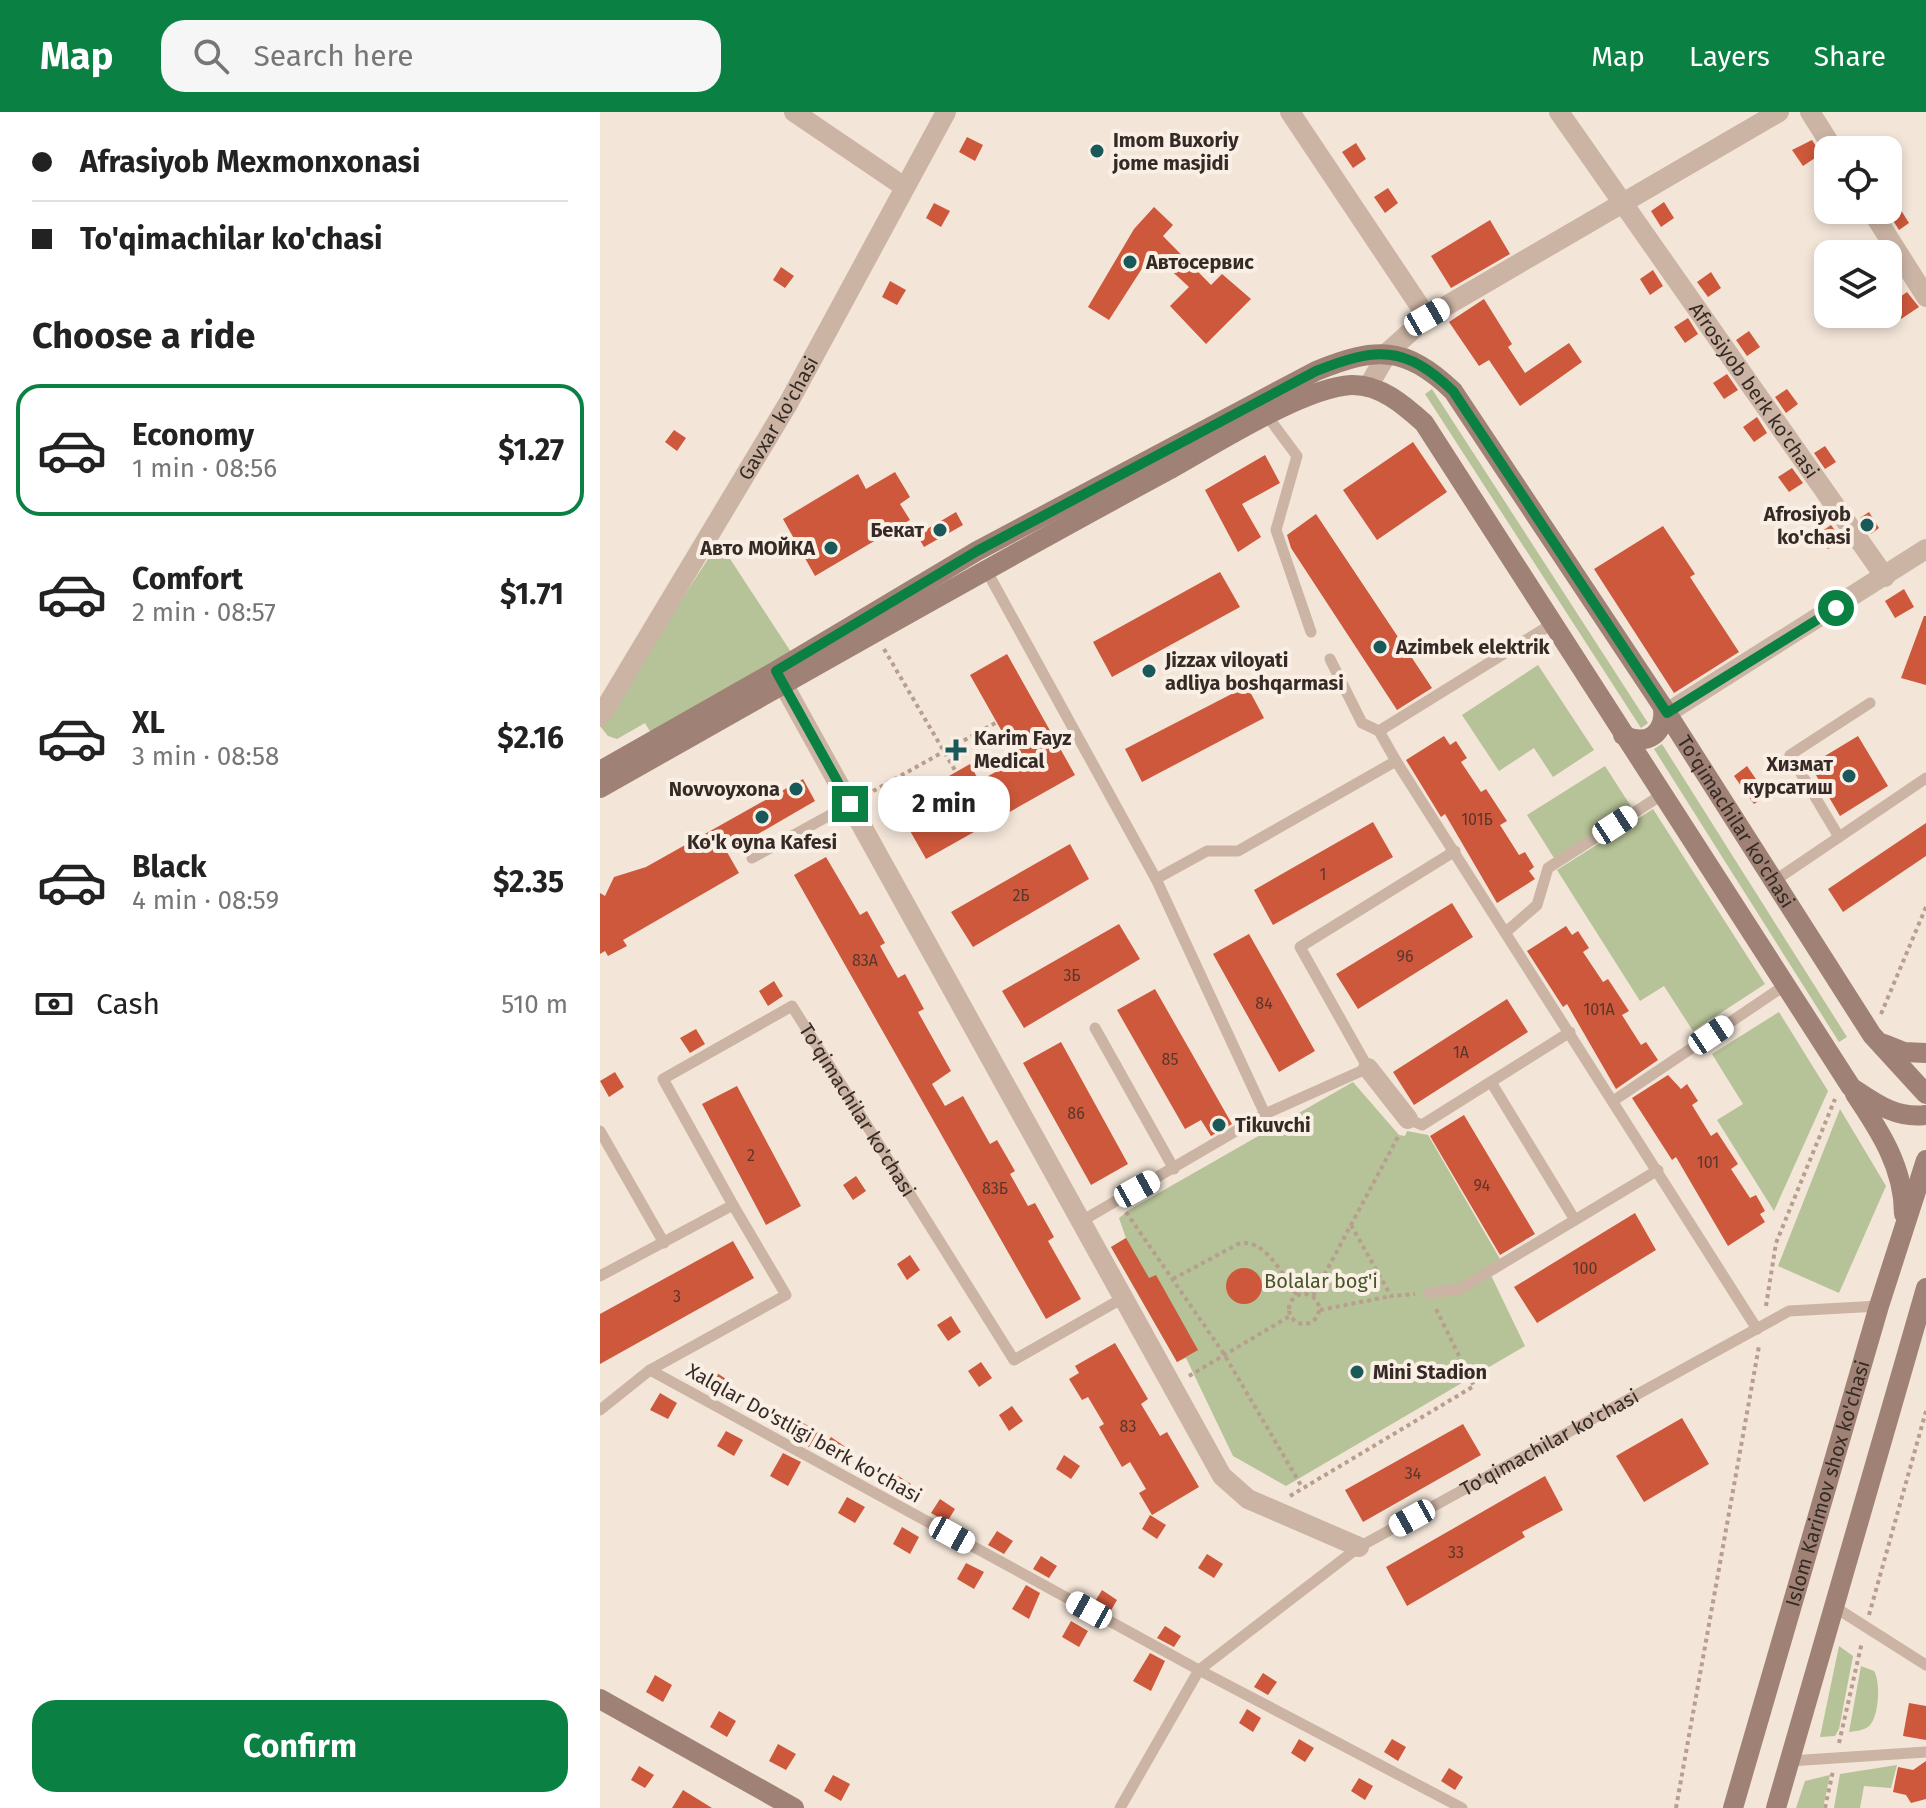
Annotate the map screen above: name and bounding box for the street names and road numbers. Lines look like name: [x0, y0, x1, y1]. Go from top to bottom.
street label: Afrosiyob berk ko'chasi: [1684, 298, 1824, 483]
street label: Gavxar ko'chasi: [733, 352, 823, 484]
street label: To'qimachilar ko'chasi: [1672, 731, 1800, 912]
street label: To'qimachilar ko'chasi: [794, 1019, 921, 1201]
street label: Xalqlar Do'stligi berk ko'chasi: [682, 1358, 926, 1508]
street label: Islom Karimov shox ko'chasi: [1780, 1358, 1875, 1609]
street label: To'qimachilar ko'chasi: [1456, 1384, 1643, 1501]

